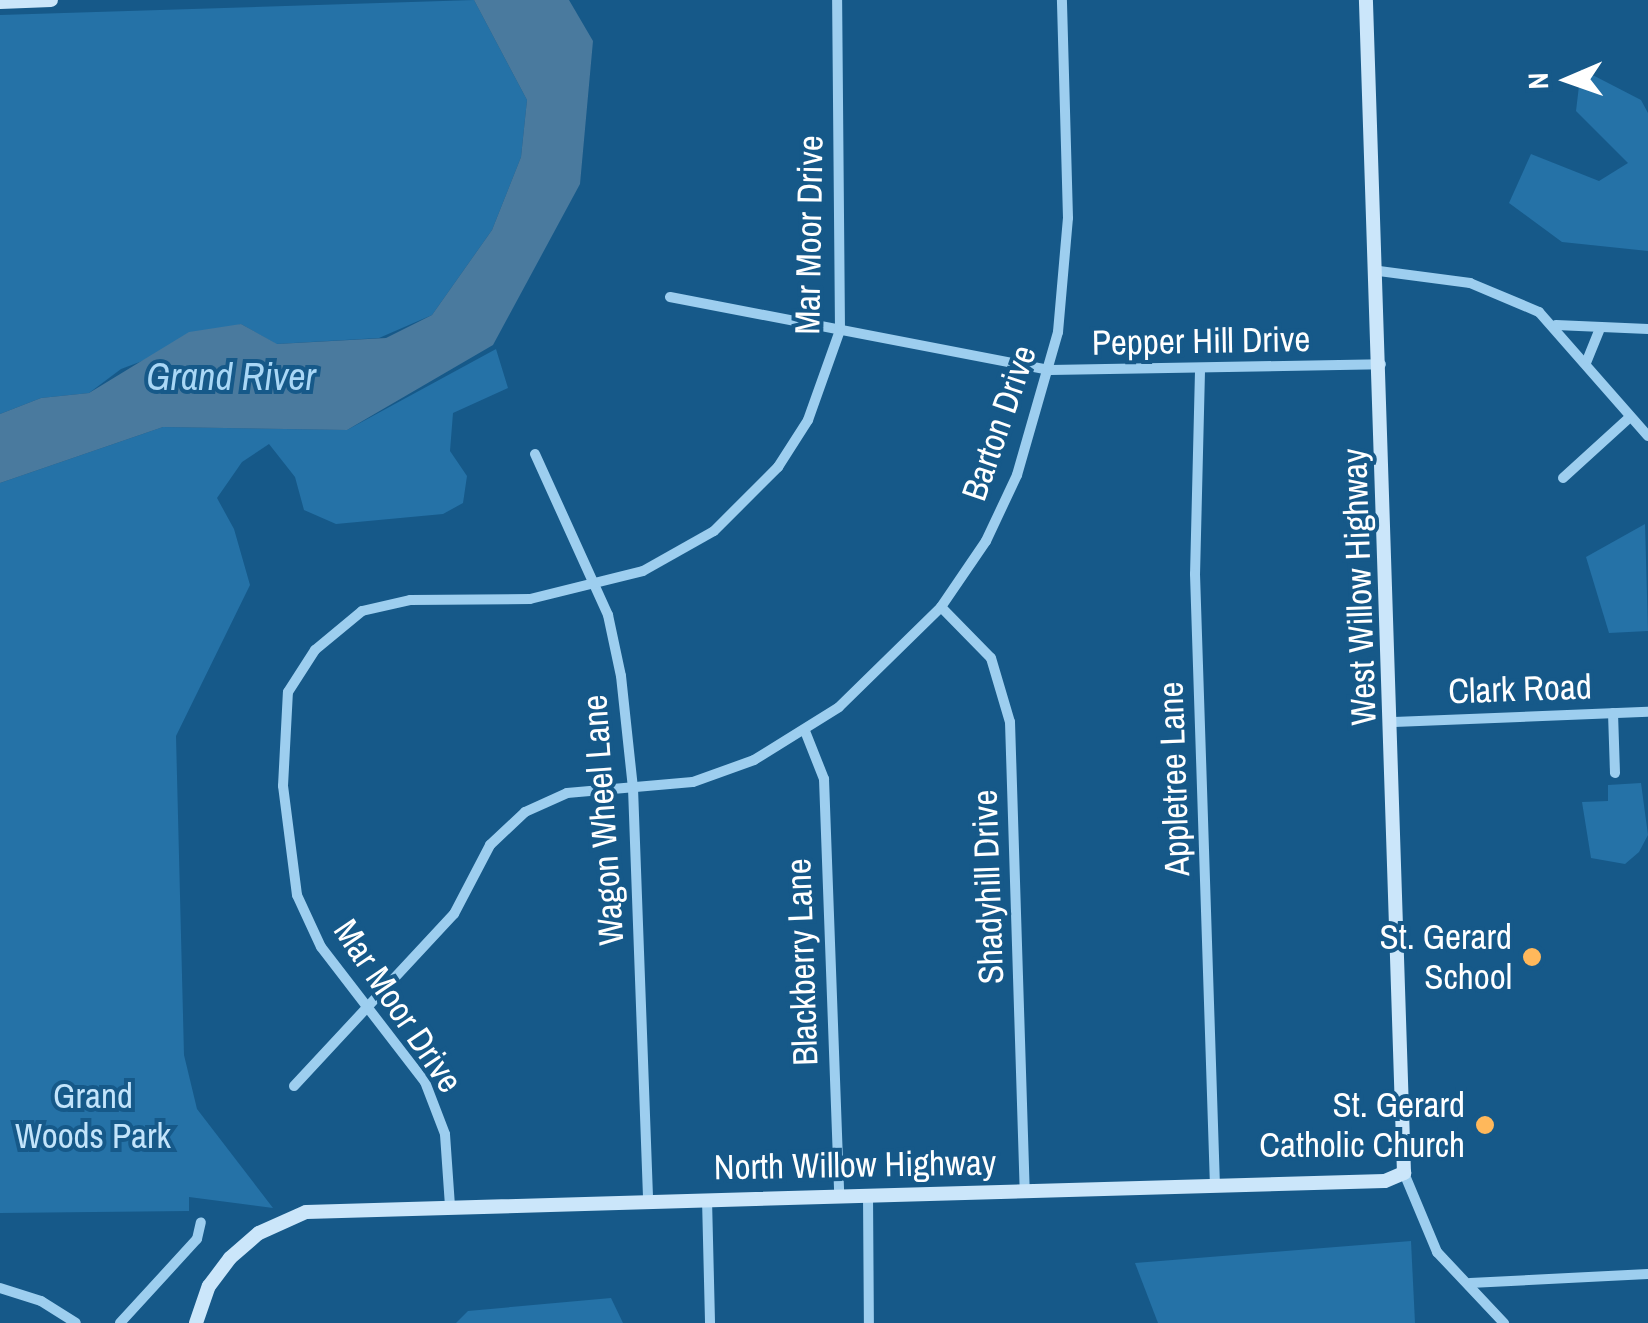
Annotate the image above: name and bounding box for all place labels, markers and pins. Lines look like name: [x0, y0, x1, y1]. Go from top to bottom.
place label: St. Gerard School: [1380, 916, 1512, 998]
marker: St. Gerard School: [1521, 946, 1543, 968]
place label: St. Gerard Catholic Church: [1259, 1084, 1465, 1166]
marker: St. Gerard Catholic Church: [1474, 1114, 1496, 1136]

